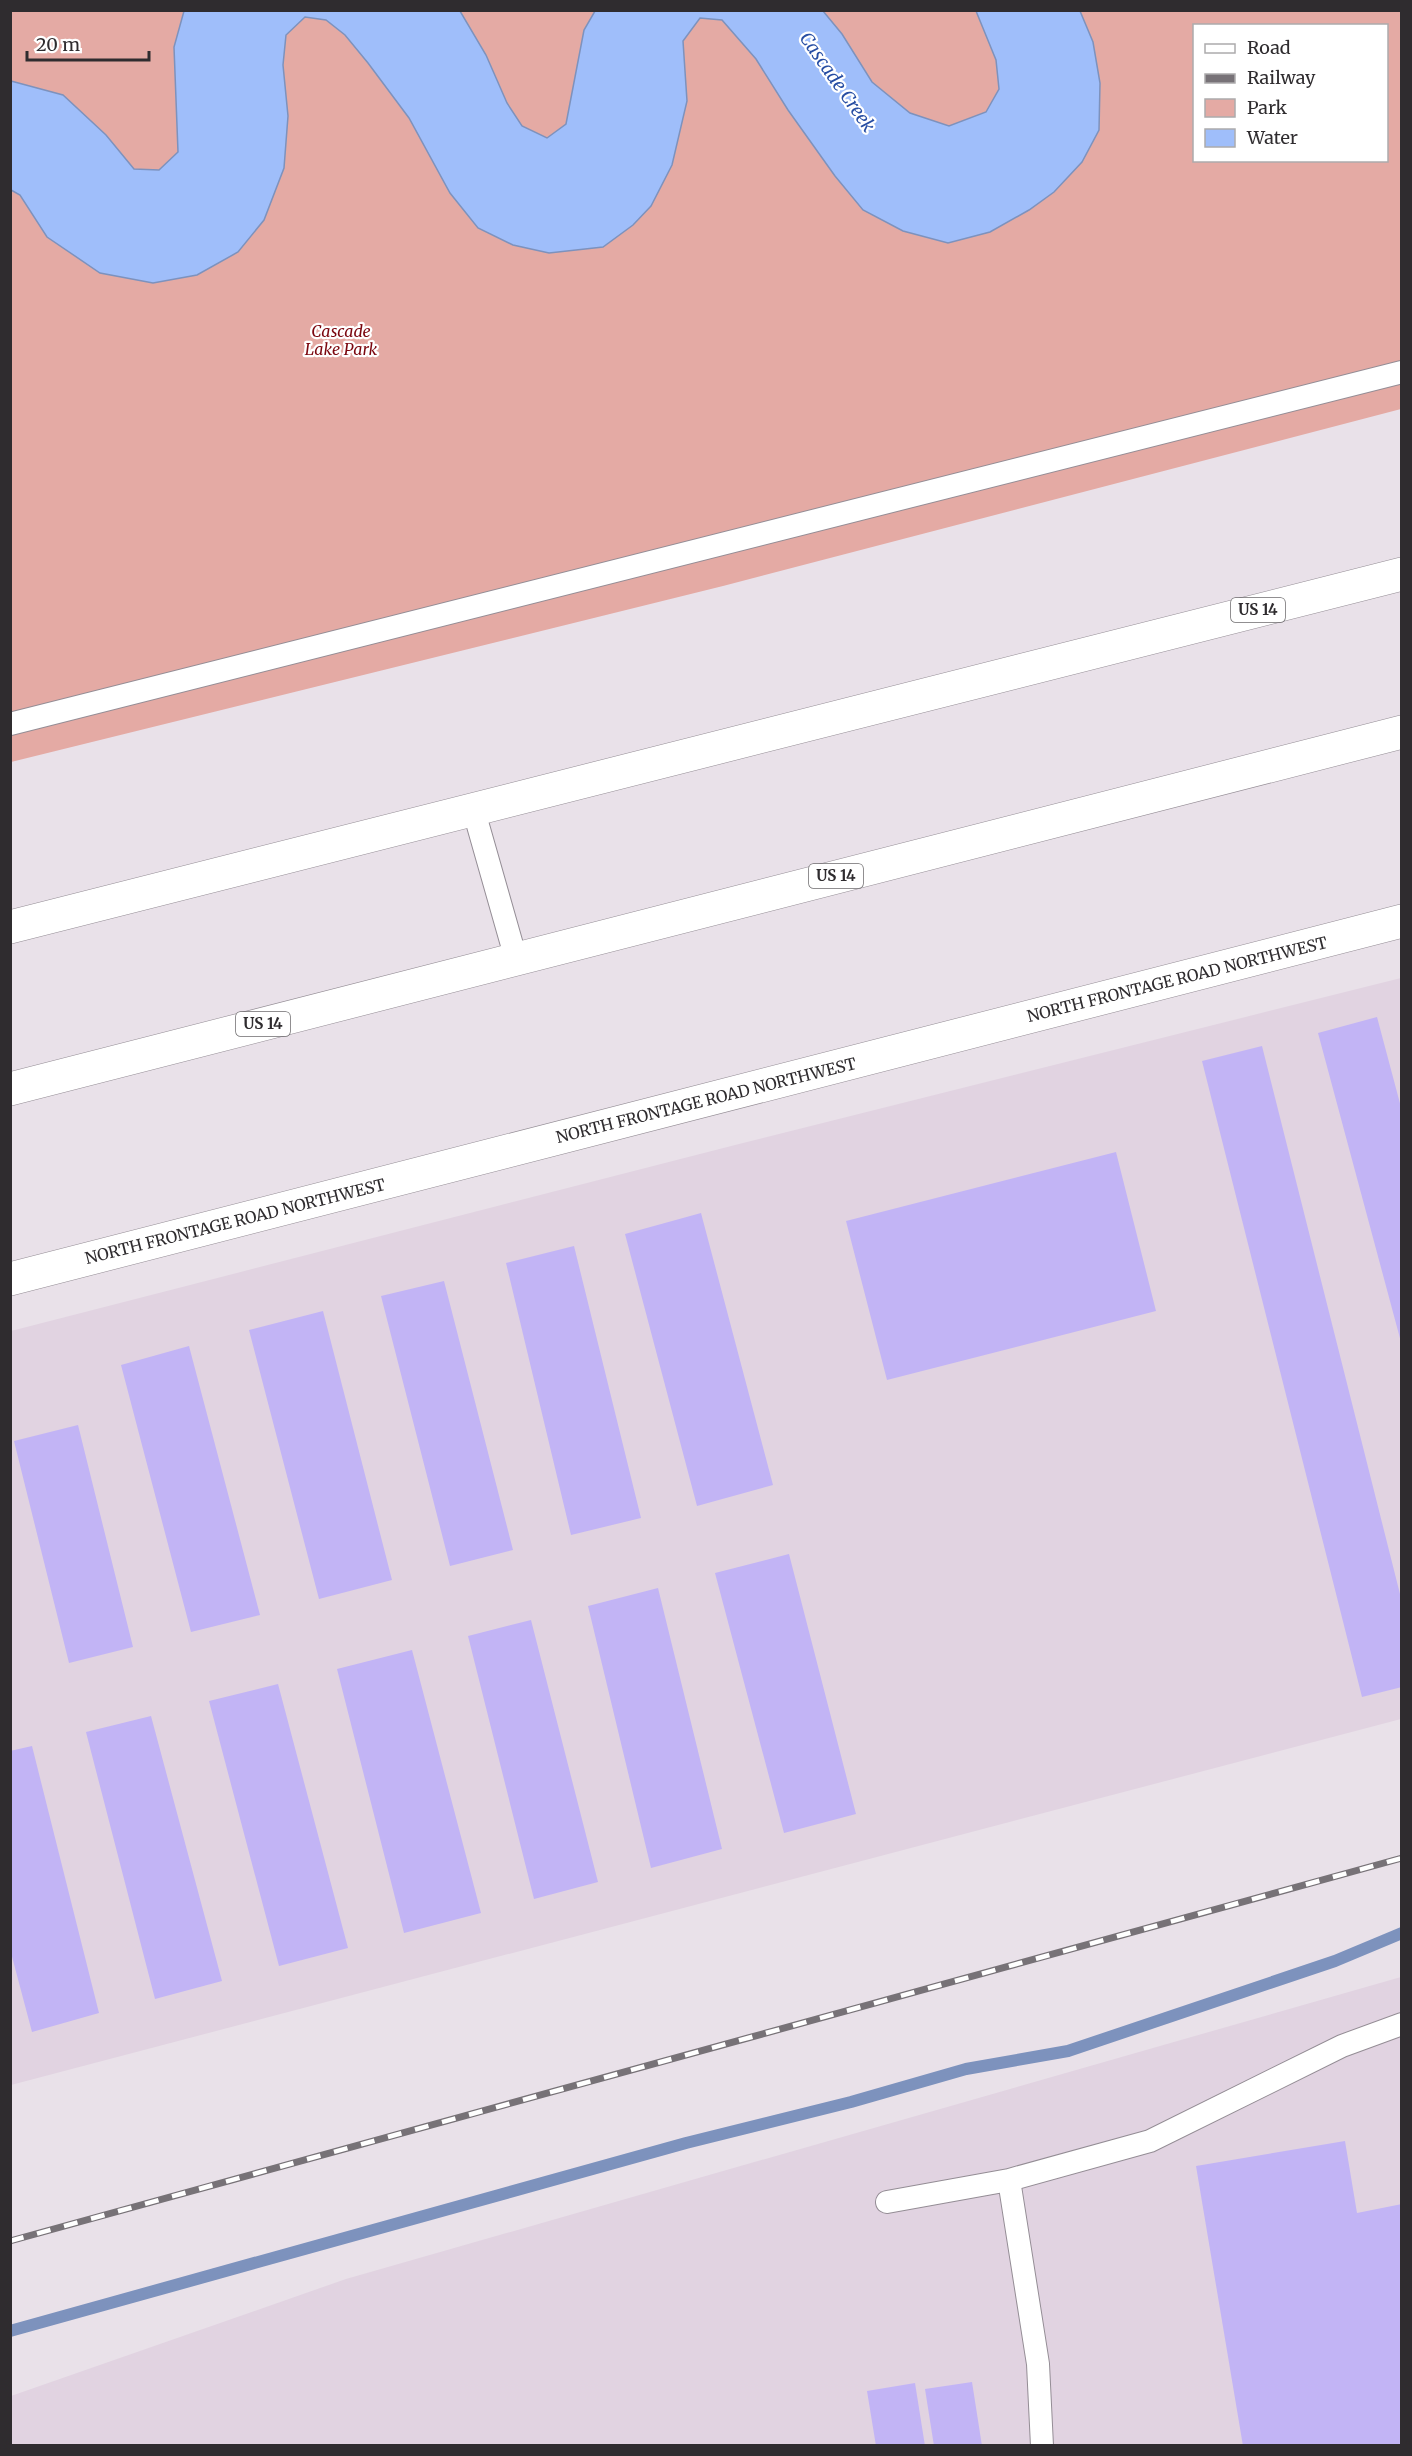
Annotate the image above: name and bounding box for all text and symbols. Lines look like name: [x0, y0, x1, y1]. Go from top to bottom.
scale bar: [27, 24, 148, 62]
legend: [1193, 24, 1388, 162]
water label: Cascade Creek: [795, 27, 880, 136]
text: 20 m: [36, 33, 80, 56]
text: Road: [1247, 36, 1291, 59]
text: Railway: [1247, 66, 1316, 89]
text: Park: [1247, 96, 1288, 119]
text: Water: [1246, 126, 1298, 149]
park label: Cascade Lake Park: [305, 321, 378, 359]
road number: US 14: [1231, 598, 1285, 622]
road number: US 14: [809, 864, 863, 888]
street label: NORTH FRONTAGE ROAD NORTHWEST: [1025, 932, 1329, 1026]
road number: US 14: [236, 1012, 290, 1036]
street label: NORTH FRONTAGE ROAD NORTHWEST: [554, 1053, 858, 1147]
street label: NORTH FRONTAGE ROAD NORTHWEST: [83, 1174, 387, 1268]

